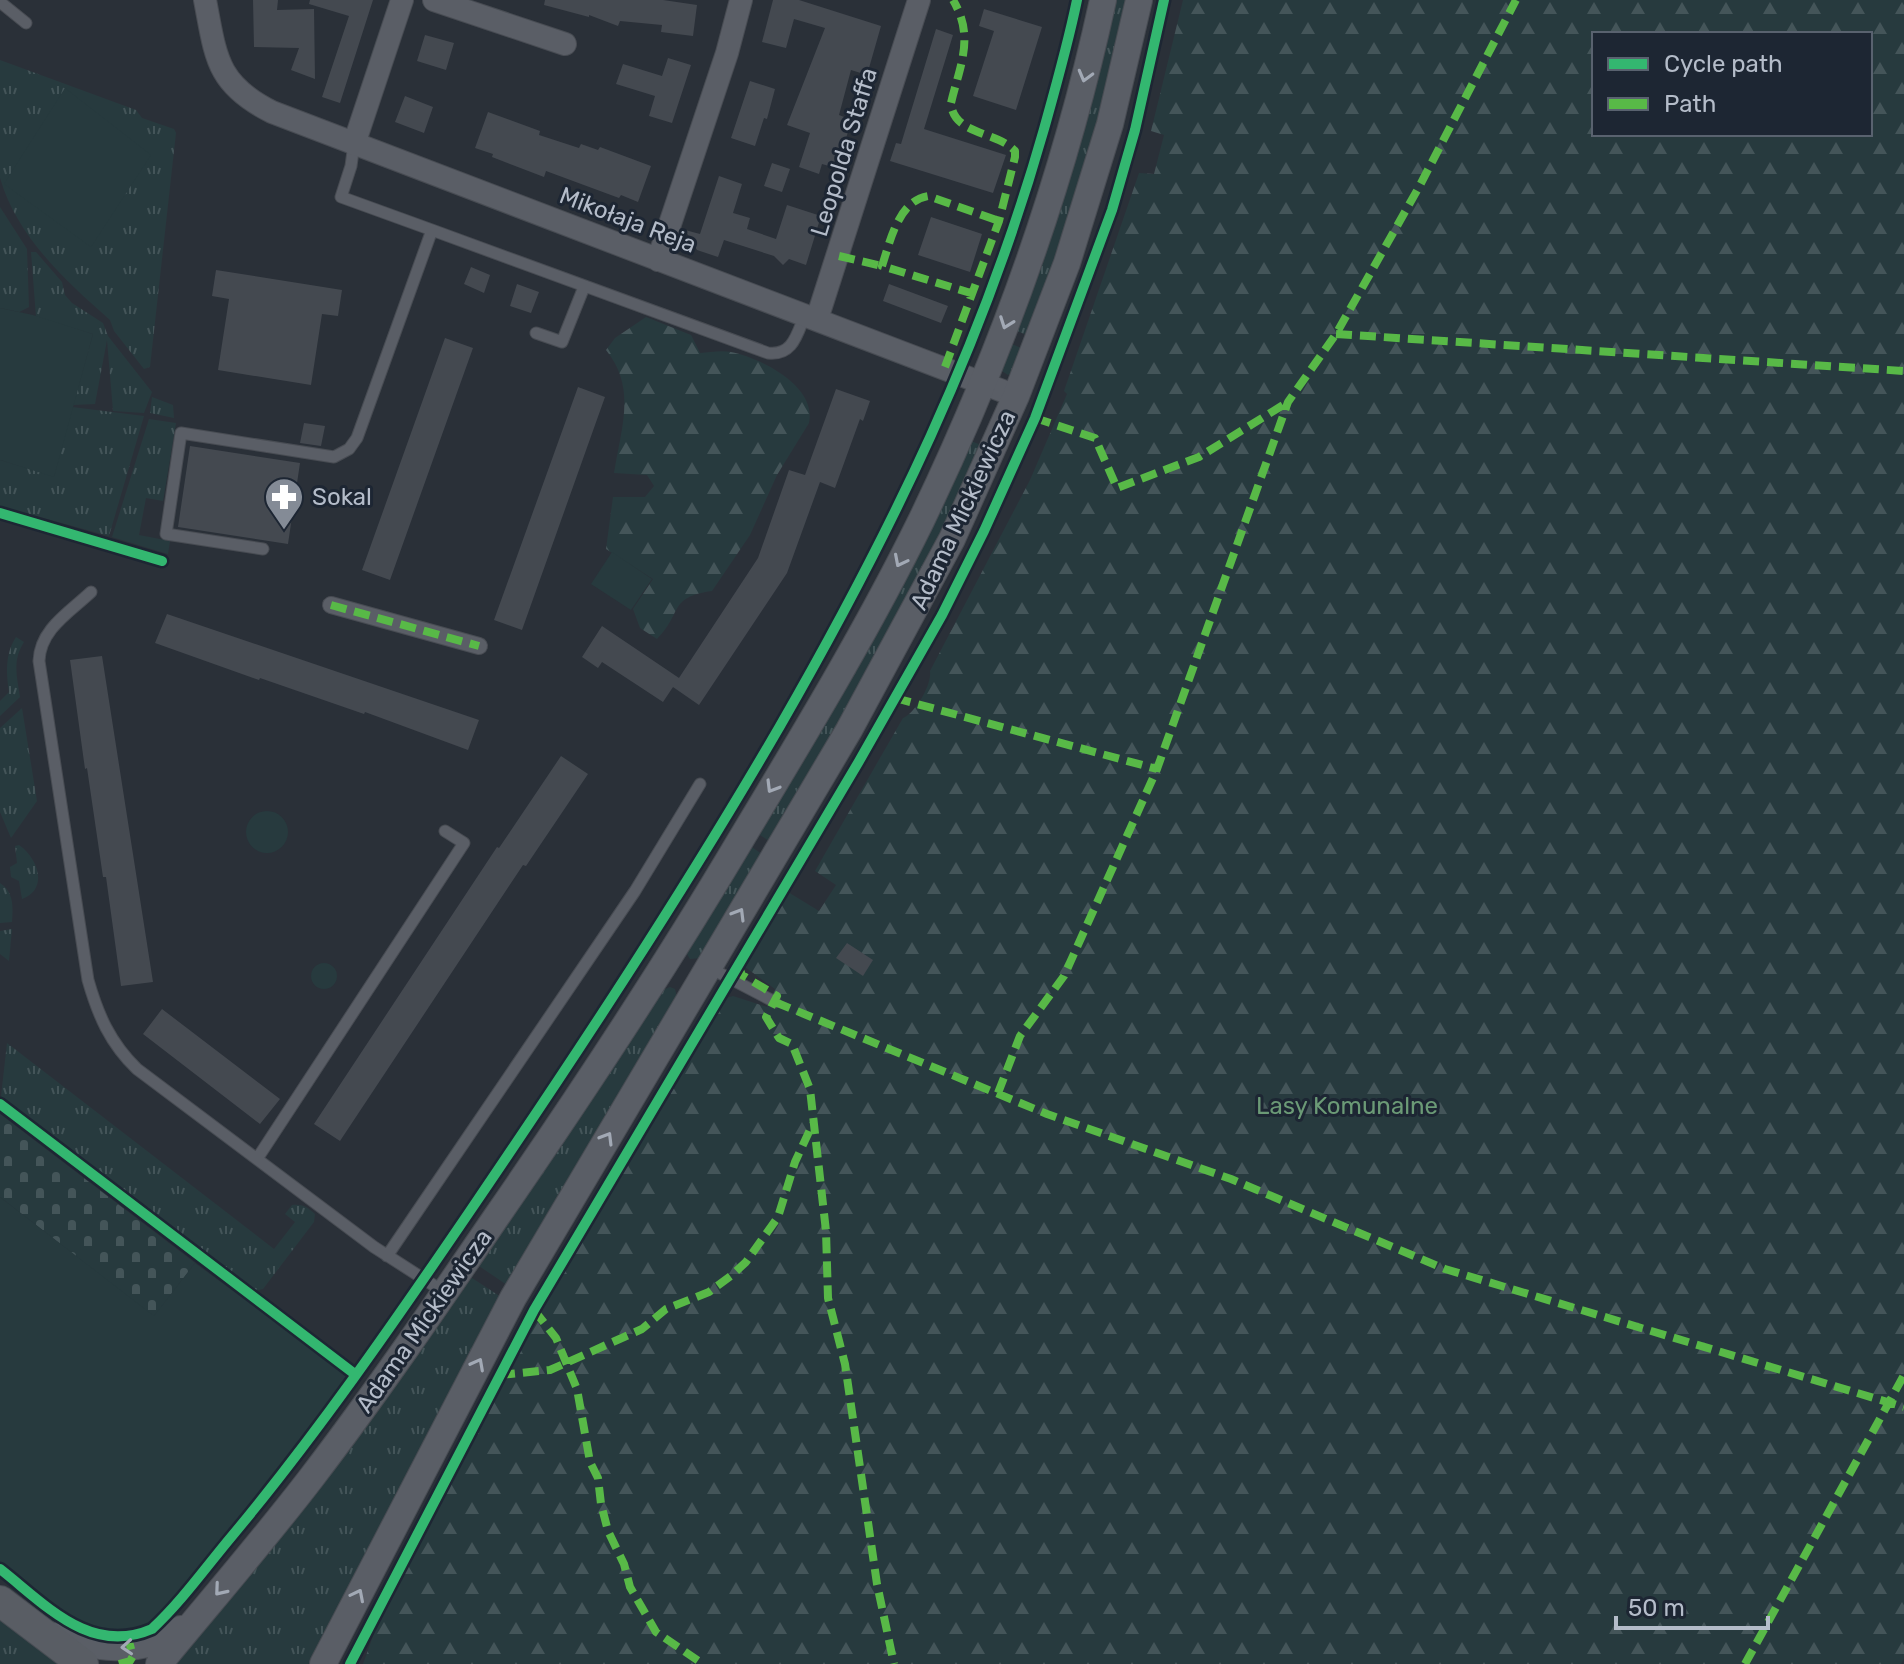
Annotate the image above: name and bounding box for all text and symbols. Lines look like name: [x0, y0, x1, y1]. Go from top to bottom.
legend: [1592, 32, 1872, 136]
text: Cycle path: [1664, 50, 1783, 78]
street label: Leopolda Staffa: [805, 64, 883, 240]
one-way arrow: [1078, 69, 1095, 82]
text: Path: [1664, 90, 1716, 118]
street label: Mikołaja Reja: [556, 181, 700, 259]
one-way arrow: [999, 316, 1016, 330]
street label: Adama Mickiewicza: [904, 406, 1022, 614]
pharmacy icon: Sokal: [263, 476, 305, 531]
place label: Sokal: [312, 483, 372, 511]
one-way arrow: [895, 552, 910, 567]
one-way arrow: [766, 778, 782, 793]
one-way arrow: [729, 908, 745, 923]
park label: Lasy Komunalne: [1256, 1092, 1438, 1120]
one-way arrow: [597, 1132, 613, 1147]
street label: Adama Mickiewicza: [350, 1224, 498, 1418]
one-way arrow: [469, 1358, 484, 1372]
scale bar: [1616, 1580, 1768, 1630]
one-way arrow: [215, 1581, 230, 1595]
one-way arrow: [349, 1588, 364, 1603]
text: 50 m: [1628, 1594, 1685, 1622]
one-way arrow: [120, 1639, 132, 1656]

